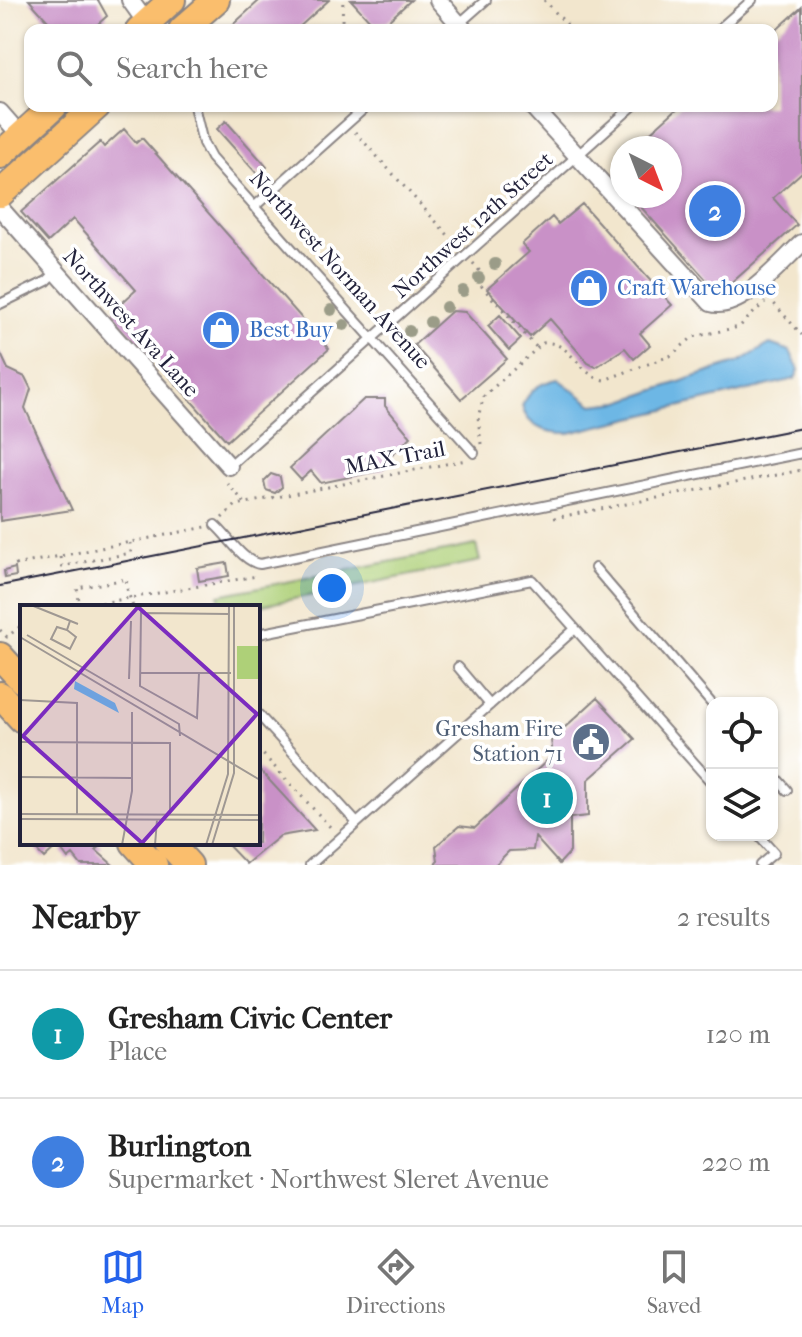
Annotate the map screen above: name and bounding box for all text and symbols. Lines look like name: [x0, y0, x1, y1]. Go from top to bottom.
search box: [24, 24, 778, 112]
icon: search: [52, 46, 96, 90]
text: Search here: [116, 51, 268, 86]
north arrow: [610, 136, 682, 208]
street label: Northwest 12th Street: [388, 146, 558, 304]
street label: Northwest Norman Avenue: [244, 166, 436, 375]
pin: 2: [689, 181, 741, 241]
street label: Northwest Ava Lane: [58, 243, 204, 403]
shop icon: Craft Warehouse: [568, 267, 610, 309]
place label: Craft Warehouse: [617, 275, 776, 301]
shop icon: Best Buy: [200, 309, 242, 351]
place label: Best Buy: [249, 317, 334, 343]
street label: MAX Trail: [343, 436, 447, 480]
your location: [312, 568, 352, 608]
inset map: [20, 605, 260, 845]
map controls: [706, 697, 778, 841]
button: locate: [706, 697, 778, 769]
place label: Gresham Fire Station 71: [435, 716, 563, 767]
public building icon: Gresham Fire Station 71: [570, 721, 612, 763]
pin: 1: [521, 768, 573, 828]
button: layers: [706, 769, 778, 841]
text: Nearby: [32, 897, 139, 937]
text: 2 results: [677, 902, 770, 933]
text: Gresham Civic Center: [108, 1001, 392, 1036]
text: 1: [53, 1019, 63, 1050]
text: 120 m: [706, 1019, 770, 1050]
text: Place: [108, 1036, 167, 1067]
text: Burlington: [108, 1129, 251, 1164]
text: 2: [51, 1147, 65, 1178]
text: 220 m: [702, 1147, 770, 1178]
text: Supermarket · Northwest Sleret Avenue: [108, 1164, 549, 1195]
tab: Map: [101, 1245, 145, 1319]
tab: Directions: [346, 1245, 445, 1319]
tab: Saved: [647, 1245, 701, 1319]

